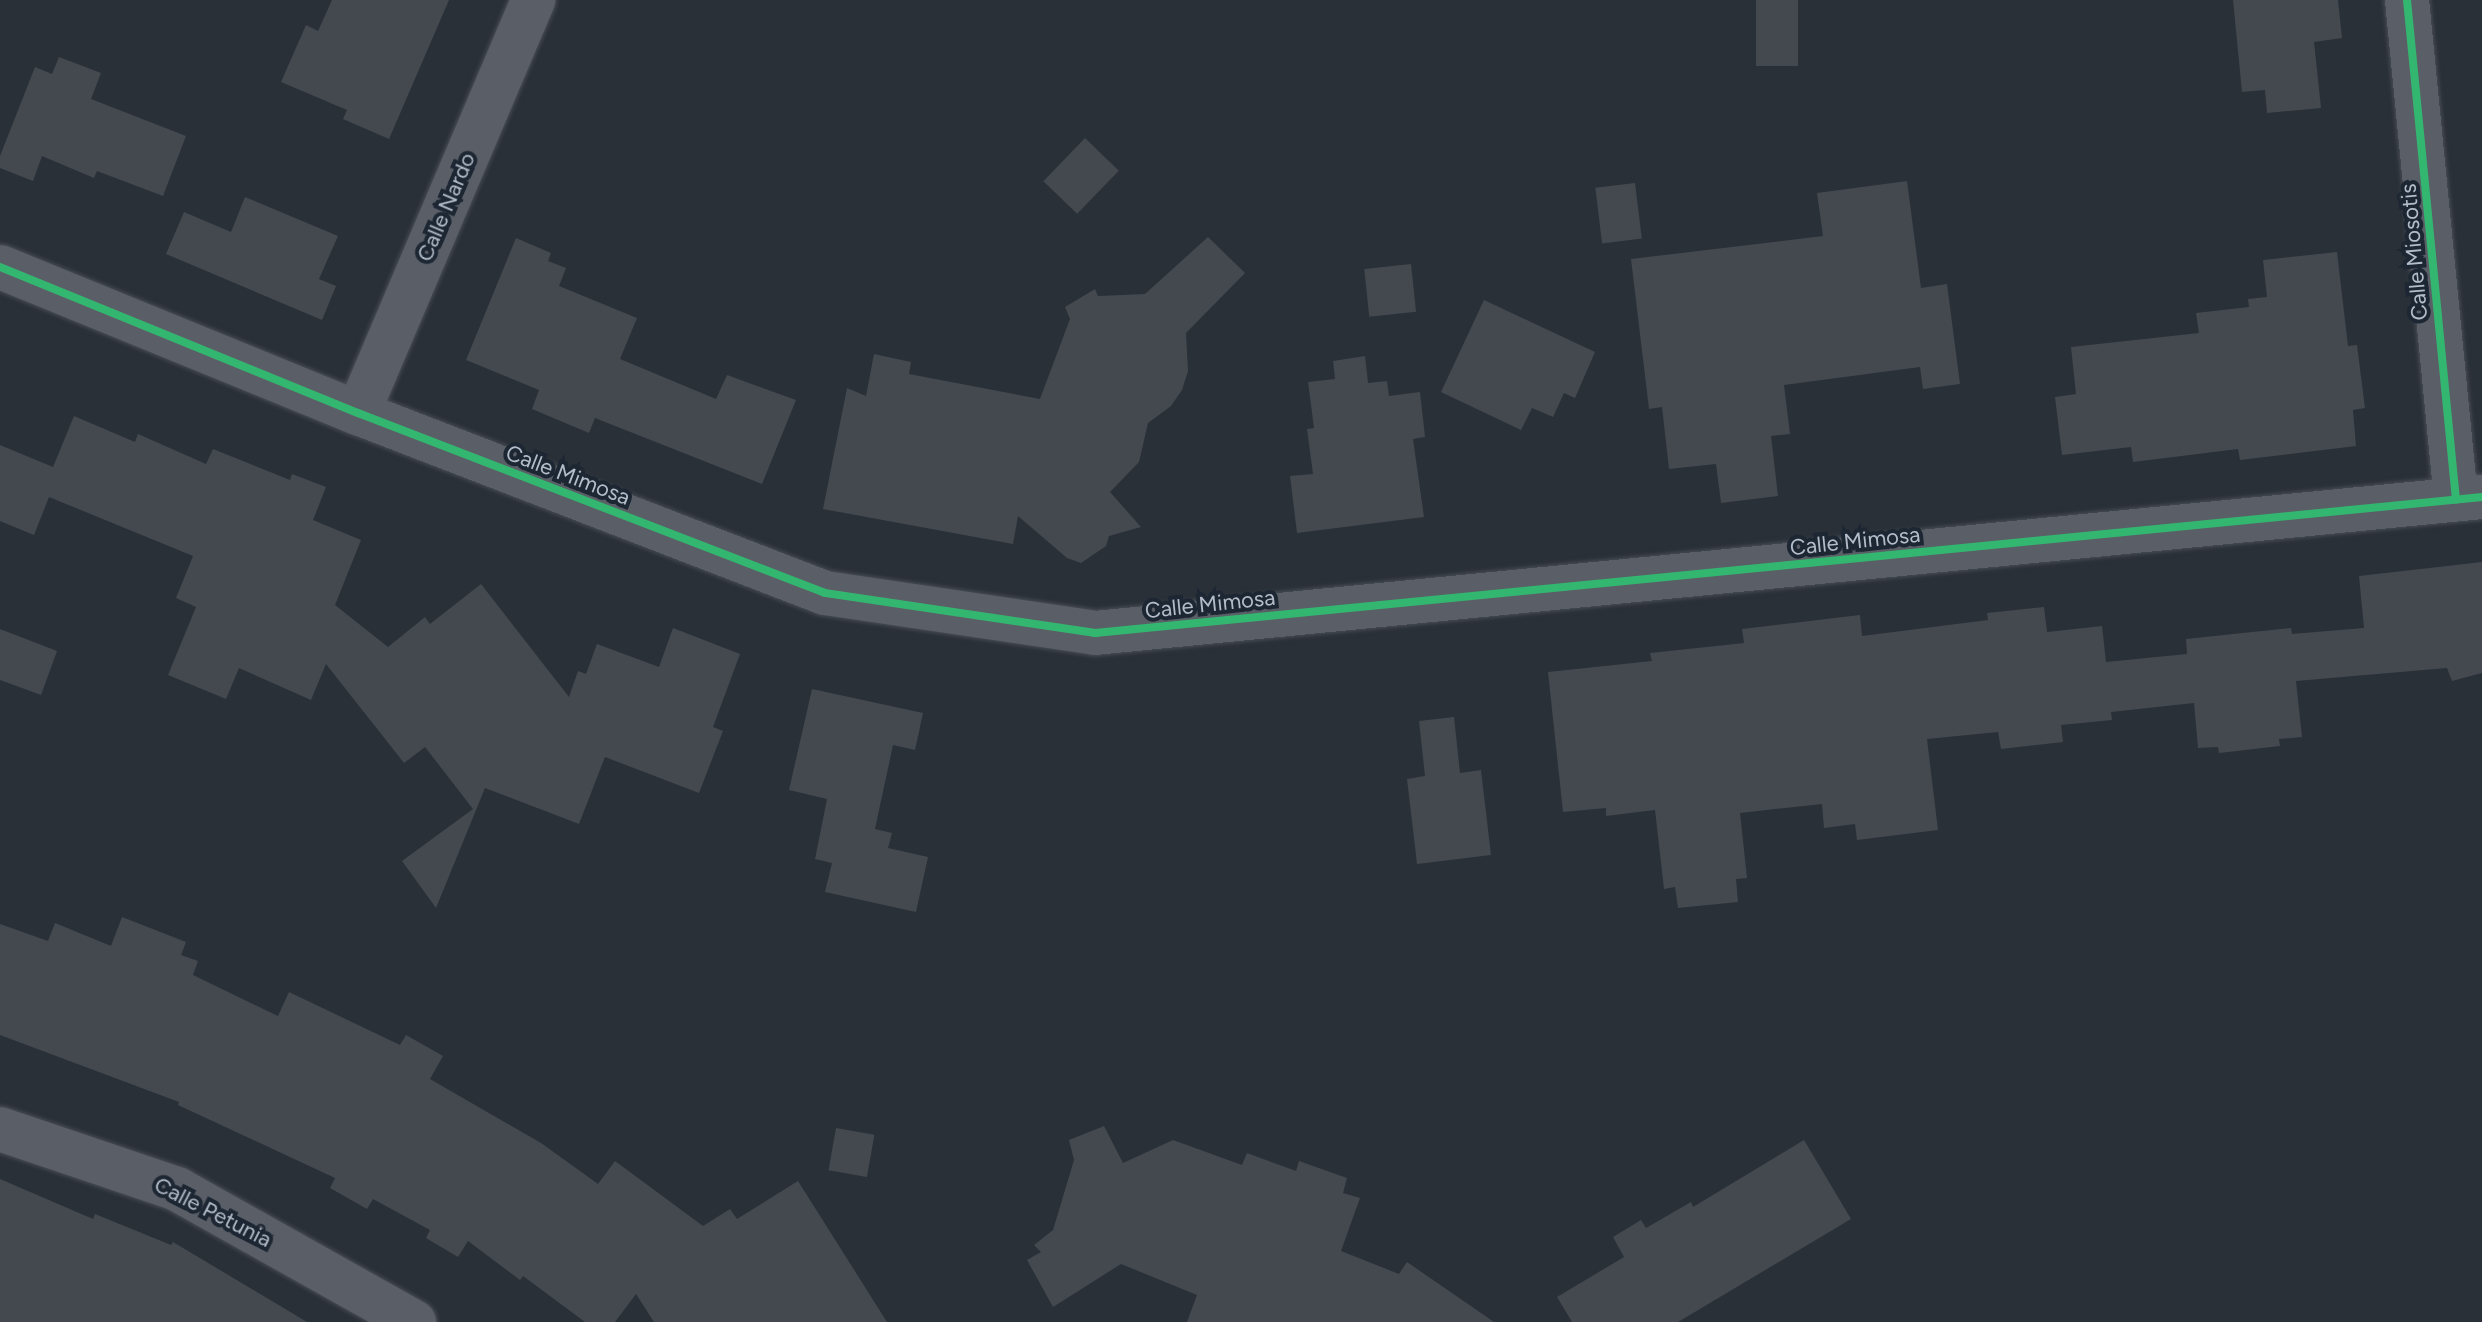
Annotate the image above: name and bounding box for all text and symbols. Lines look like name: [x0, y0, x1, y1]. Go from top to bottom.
street label: Calle Nardo: [411, 149, 481, 265]
street label: Calle Miosotis: [2395, 182, 2433, 322]
street label: Calle Mimosa: [502, 439, 634, 511]
street label: Calle Mimosa: [1789, 521, 1921, 561]
street label: Calle Mimosa: [1144, 584, 1276, 624]
street label: Calle Petunia: [150, 1171, 276, 1253]

